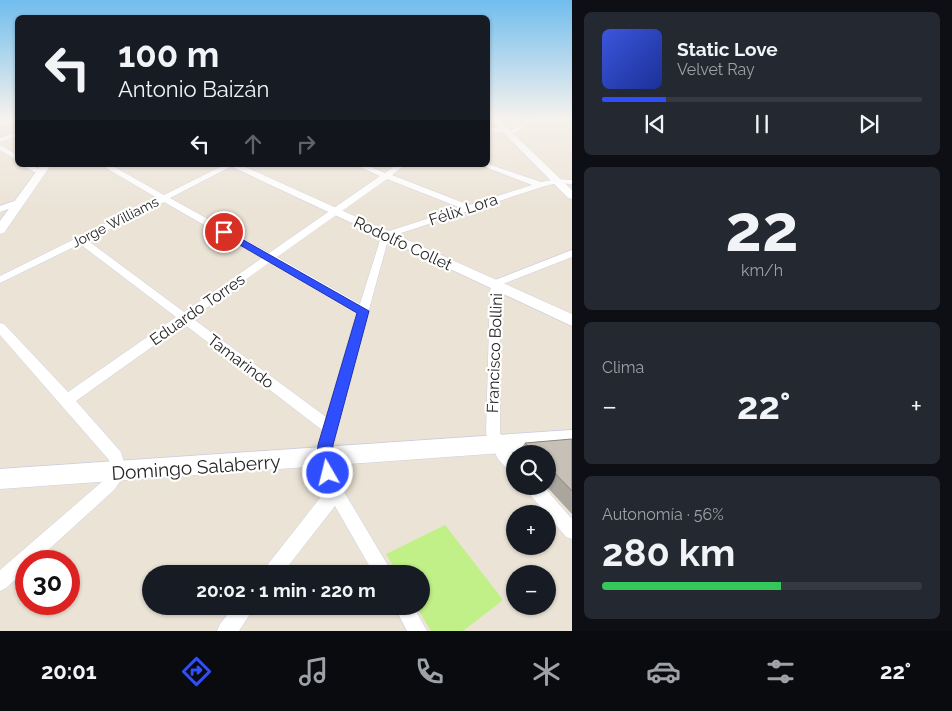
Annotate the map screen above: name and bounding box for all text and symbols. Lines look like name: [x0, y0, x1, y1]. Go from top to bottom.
text: 100 m: [118, 34, 219, 75]
icon: left: [35, 35, 100, 100]
text: Static Love: [677, 38, 778, 60]
text: Velvet Ray: [677, 60, 755, 79]
text: Antonio Baizán: [118, 76, 269, 102]
icon: previous: [641, 110, 669, 138]
icon: pause: [748, 110, 776, 138]
icon: next: [855, 110, 883, 138]
icon: left: [186, 130, 214, 158]
icon: ahead: [239, 130, 267, 158]
icon: right: [292, 130, 320, 158]
street label: Félix Lora: [426, 189, 500, 230]
text: 22: [725, 190, 799, 266]
street label: Jorge Williams: [69, 193, 161, 251]
pin: [203, 211, 245, 253]
street label: Rodolfo Collet: [351, 212, 455, 275]
icon: arrive: [210, 218, 238, 246]
text: km/h: [741, 261, 783, 280]
street label: Eduardo Torres: [146, 269, 249, 349]
street label: Francisco Bollini: [483, 293, 506, 413]
street label: Tamarindo: [204, 330, 278, 392]
text: Clima: [602, 358, 644, 377]
text: 22°: [737, 383, 790, 428]
text: −: [602, 390, 617, 423]
text: +: [910, 390, 922, 423]
map controls: [506, 445, 556, 615]
button: search: [506, 445, 556, 495]
position arrow: [301, 446, 353, 498]
street label: Domingo Salaberry: [111, 450, 281, 484]
button: +: [506, 505, 556, 555]
text: Autonomía · 56%: [602, 505, 724, 524]
text: 280 km: [602, 530, 735, 575]
speed limit sign: 30: [15, 550, 80, 615]
button: −: [506, 565, 556, 615]
text: 20:02 · 1 min · 220 m: [196, 579, 376, 601]
icon: directions: [179, 654, 214, 689]
icon: music: [296, 654, 331, 689]
icon: phone: [412, 654, 447, 689]
icon: climate: [529, 654, 564, 689]
icon: car: [646, 654, 681, 689]
icon: filters: [763, 654, 798, 689]
text: 20:01: [41, 658, 97, 684]
text: 22°: [880, 658, 911, 684]

